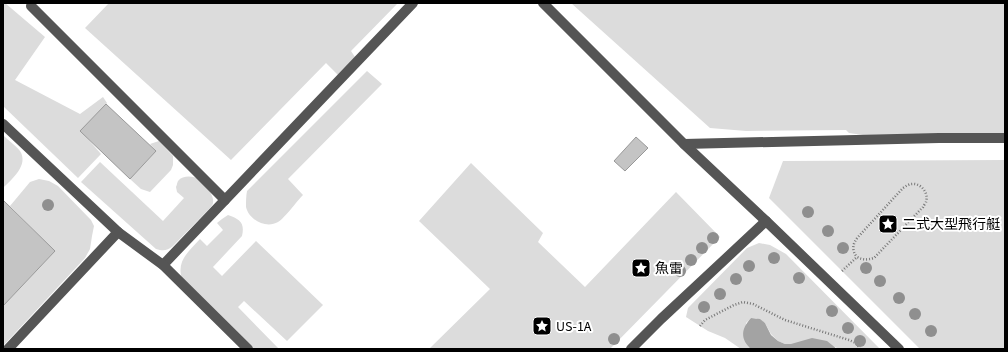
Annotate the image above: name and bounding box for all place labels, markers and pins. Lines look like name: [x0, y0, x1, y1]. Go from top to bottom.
place icon: 二式大型飛行艇: [877, 213, 899, 235]
place label: 二式大型飛行艇: [902, 215, 1000, 235]
place icon: 魚雷: [630, 257, 652, 279]
place label: 魚雷: [655, 259, 683, 279]
place icon: US-1A: [531, 315, 553, 337]
place label: US-1A: [556, 317, 592, 337]

